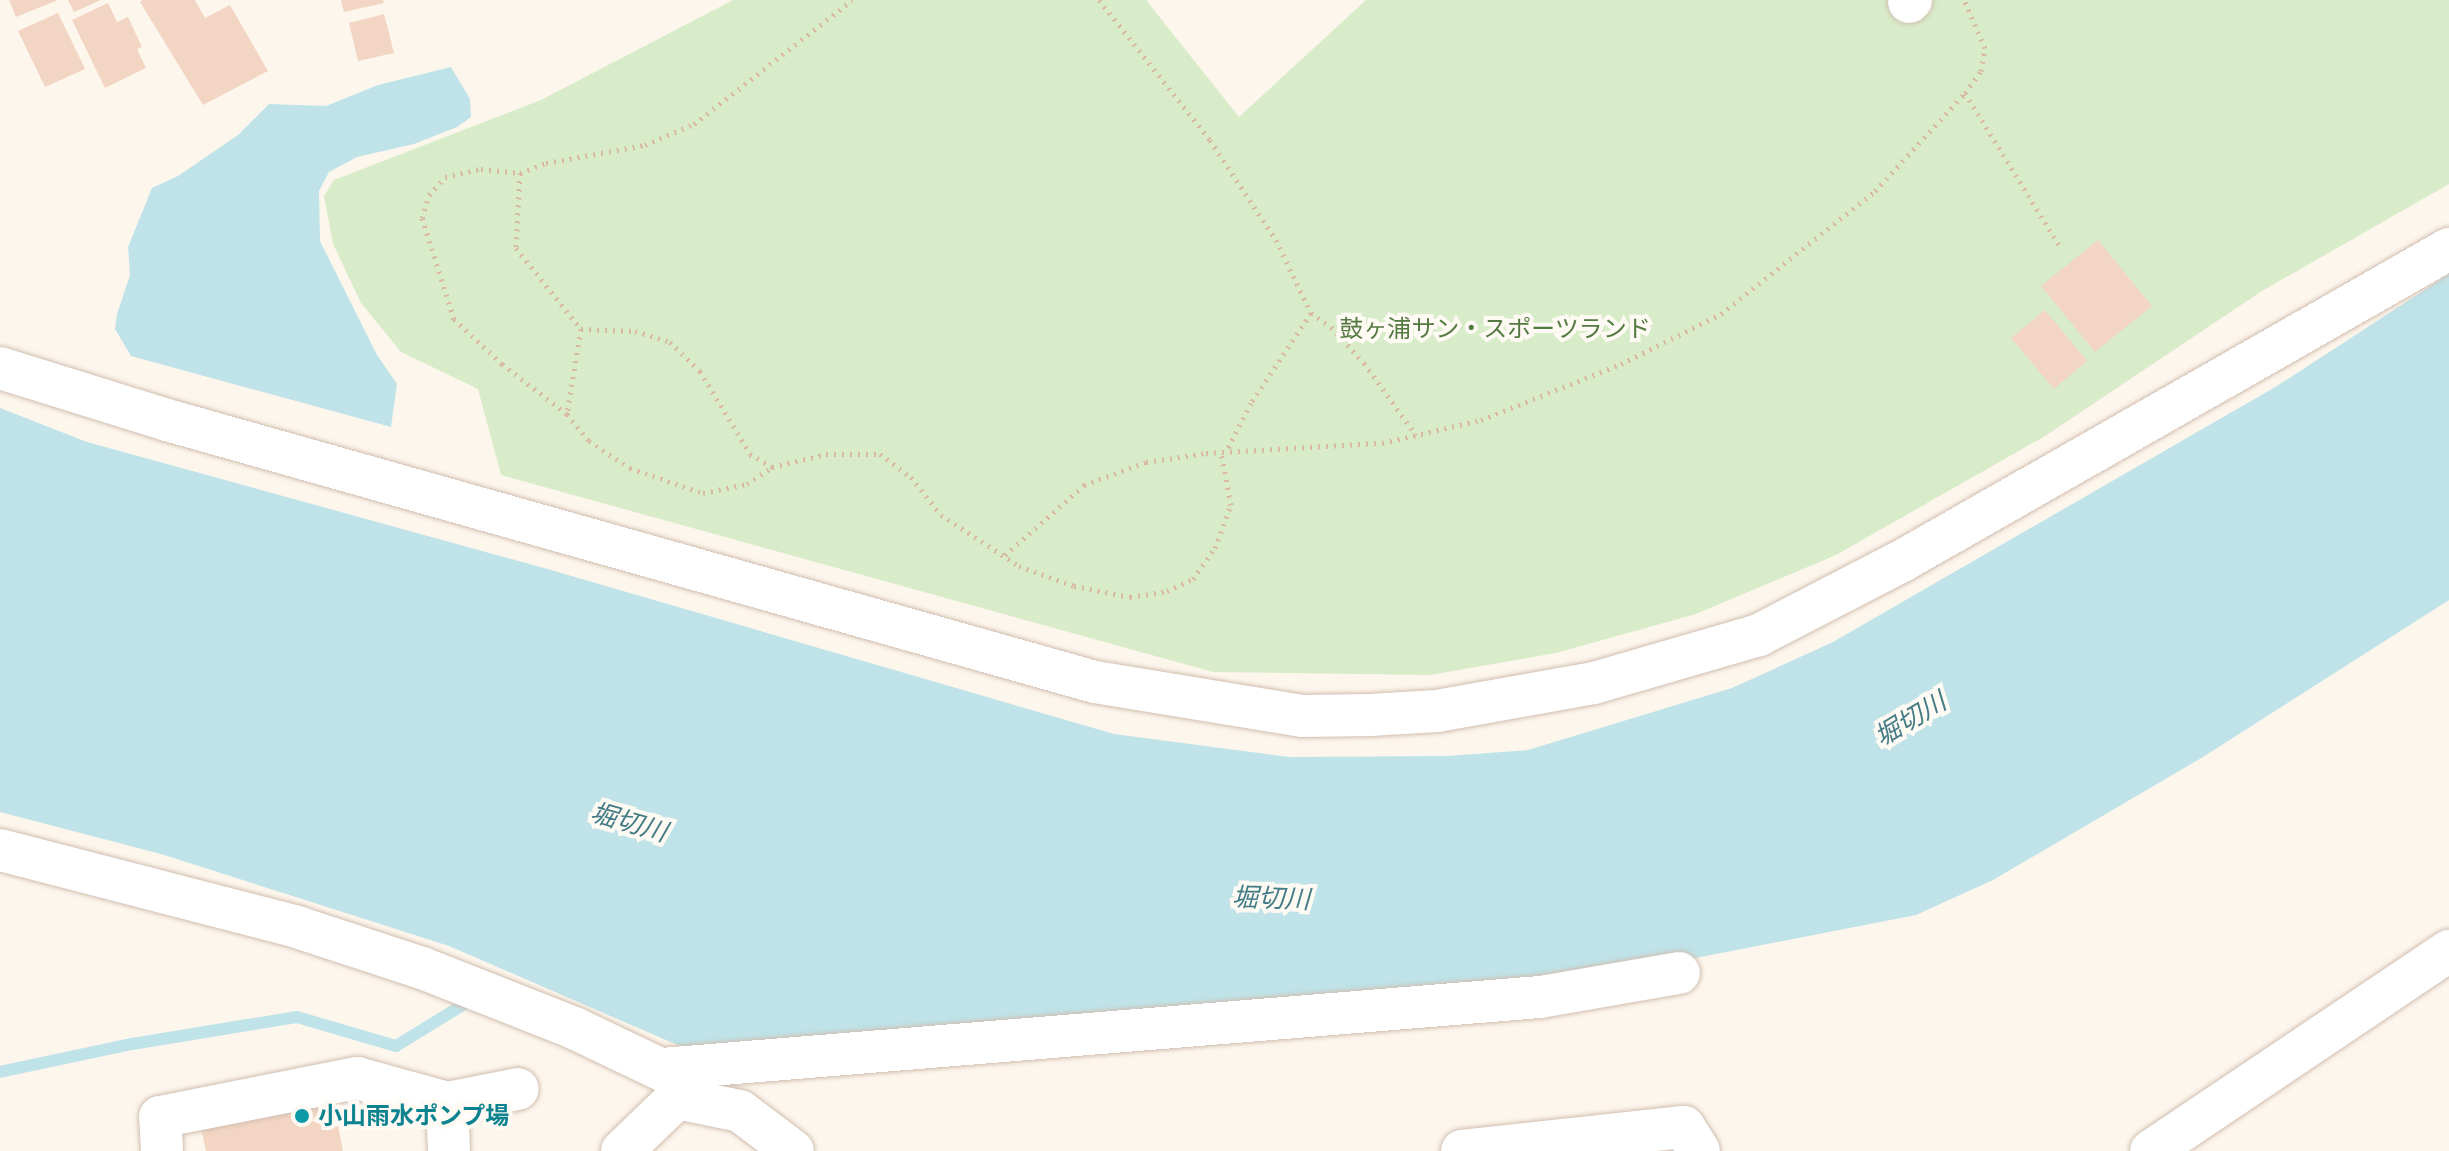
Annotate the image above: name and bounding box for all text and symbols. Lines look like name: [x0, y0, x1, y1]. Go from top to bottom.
park label: 鼓ヶ浦サン・スポーツランド: [1339, 315, 1651, 343]
water label: 堀切川: [1869, 686, 1951, 752]
water label: 堀切川: [587, 796, 671, 848]
water label: 堀切川: [1231, 881, 1311, 915]
place label: 小山雨水ポンプ場: [318, 1102, 510, 1130]
marker: 小山雨水ポンプ場: [293, 1107, 311, 1125]

